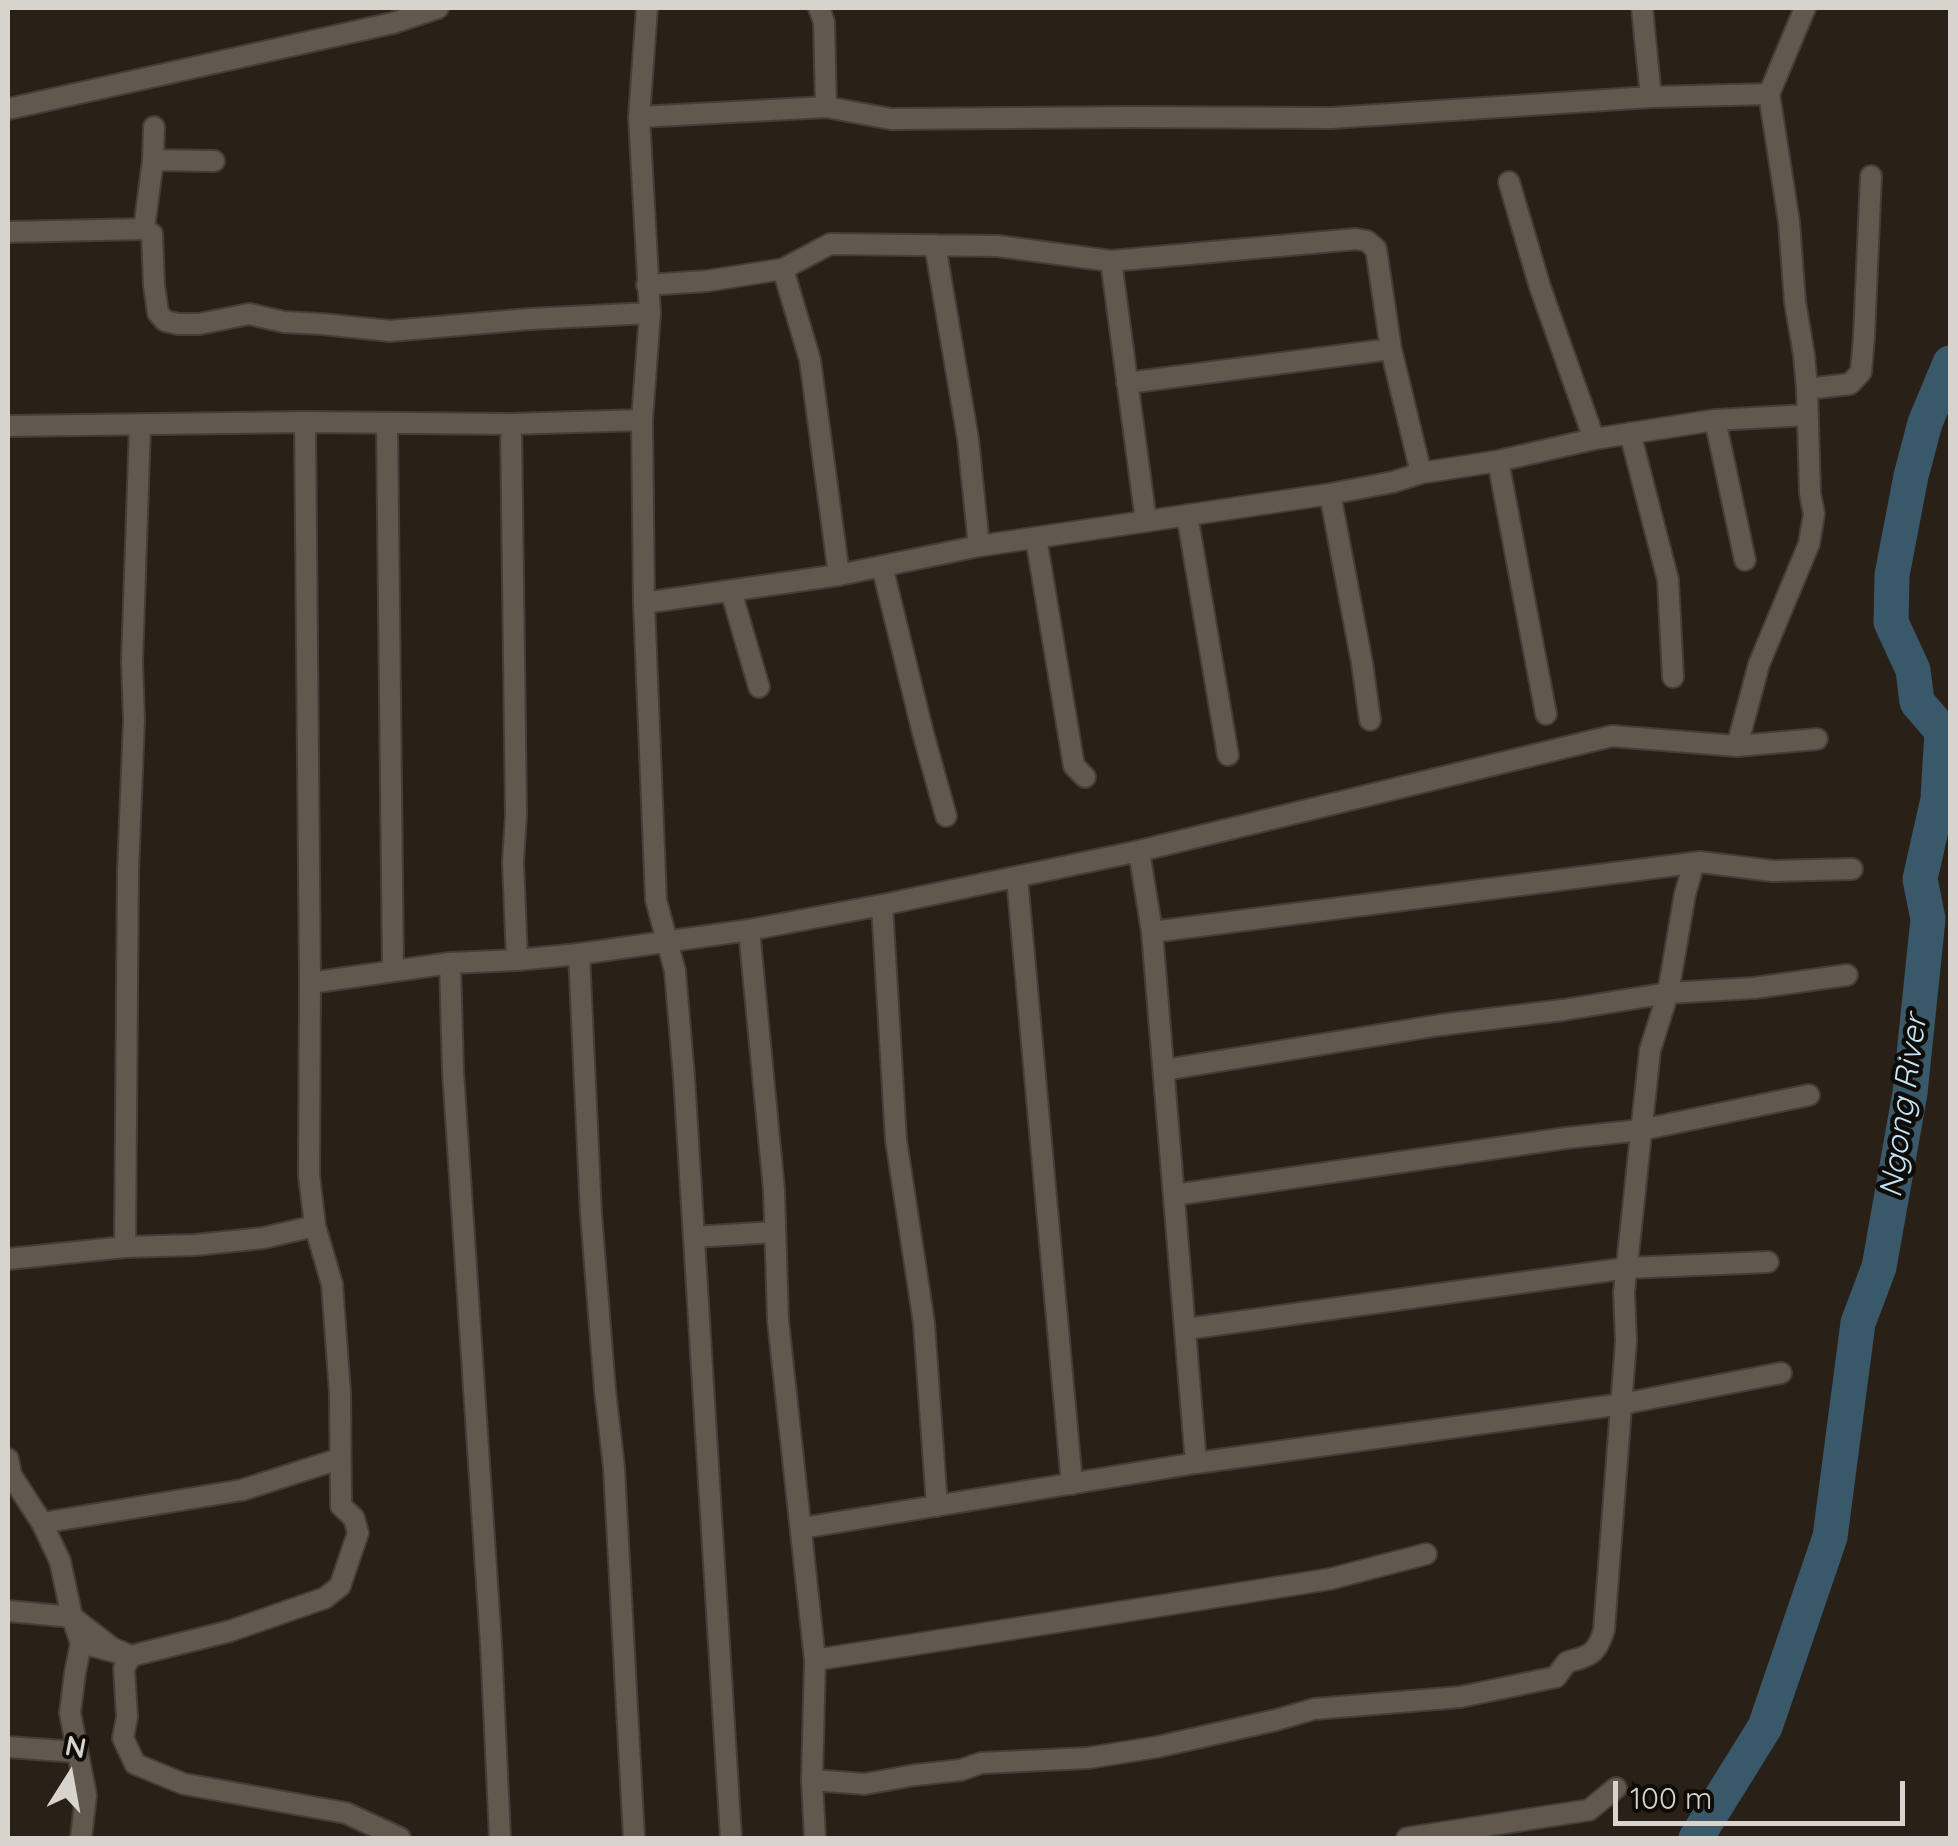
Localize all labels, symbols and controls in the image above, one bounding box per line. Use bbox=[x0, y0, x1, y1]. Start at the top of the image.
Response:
water label: Ngong River bbox=[1872, 1012, 1936, 1200]
north arrow bbox=[20, 1726, 120, 1826]
text: N bbox=[62, 1727, 89, 1765]
scale bar bbox=[1618, 1761, 1910, 1823]
text: 100 m bbox=[1630, 1779, 1712, 1817]

